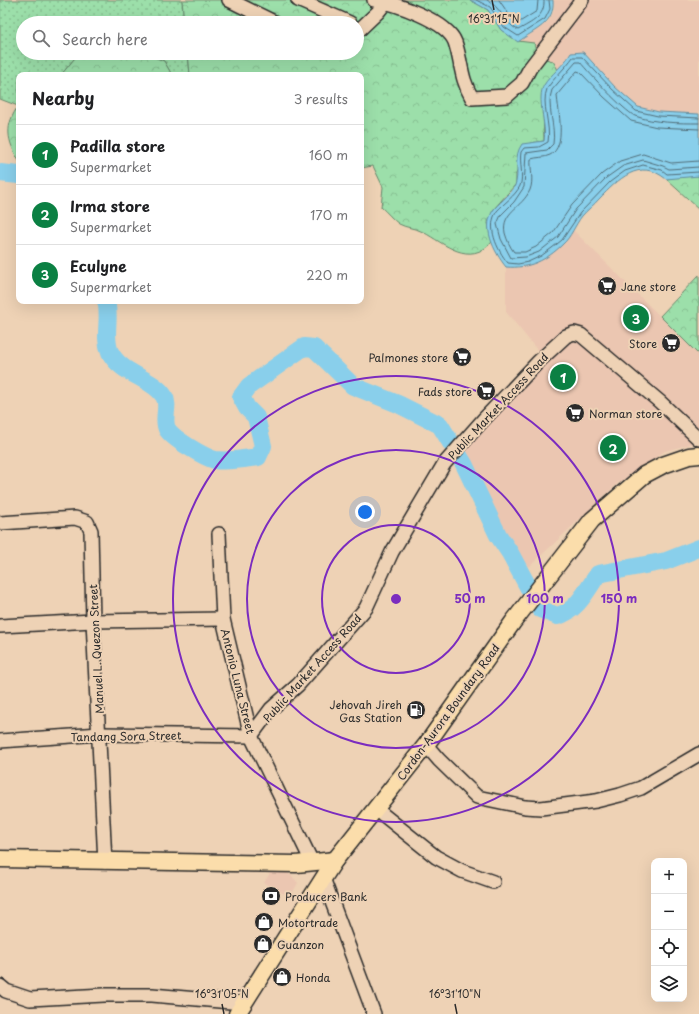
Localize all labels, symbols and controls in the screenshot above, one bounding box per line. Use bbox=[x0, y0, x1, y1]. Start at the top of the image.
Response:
text: 16°31'15"N bbox=[468, 11, 520, 26]
search box bbox=[16, 16, 364, 60]
icon: search bbox=[30, 27, 52, 49]
text: Search here bbox=[62, 27, 148, 50]
text: Nearby bbox=[32, 85, 94, 111]
text: 3 results bbox=[294, 89, 348, 108]
text: Padilla store bbox=[70, 134, 165, 157]
text: 1 bbox=[42, 145, 48, 164]
text: 160 m bbox=[309, 145, 348, 164]
text: Supermarket bbox=[70, 157, 152, 176]
text: Irma store bbox=[70, 194, 150, 217]
text: 2 bbox=[40, 205, 50, 224]
text: 170 m bbox=[310, 205, 348, 224]
text: Supermarket bbox=[70, 217, 152, 236]
text: Eculyne bbox=[70, 254, 127, 277]
text: 3 bbox=[41, 265, 49, 284]
text: 220 m bbox=[306, 265, 348, 284]
supermarket icon: Jane store bbox=[596, 275, 618, 297]
text: Supermarket bbox=[70, 277, 152, 296]
place label: Jane store bbox=[621, 278, 676, 295]
pin: 3 bbox=[623, 303, 649, 333]
supermarket icon: Store bbox=[660, 332, 682, 354]
place label: Store bbox=[629, 335, 657, 352]
supermarket icon: Palmones store bbox=[451, 346, 473, 368]
place label: Palmones store bbox=[368, 349, 448, 366]
street label: Public Market Access Road bbox=[444, 349, 552, 463]
pin: 1 bbox=[550, 362, 576, 392]
supermarket icon: Fads store bbox=[475, 380, 497, 402]
place label: Fads store bbox=[418, 383, 472, 400]
supermarket icon: Norman store bbox=[564, 402, 586, 424]
place label: Norman store bbox=[589, 405, 662, 422]
pin: 2 bbox=[600, 433, 626, 463]
your location bbox=[355, 502, 375, 522]
street label: Manuel L. Quezon Street bbox=[84, 583, 108, 714]
text: 50 m bbox=[454, 589, 486, 607]
text: 100 m bbox=[526, 589, 564, 607]
text: 150 m bbox=[601, 589, 637, 607]
centre of rings bbox=[389, 592, 403, 606]
street label: Public Market Access Road bbox=[259, 610, 365, 726]
street label: Antonio Luna Street bbox=[217, 626, 259, 736]
street label: Cordon-Aurora Boundary Road bbox=[393, 640, 503, 784]
place label: Jehovah Jireh Gas Station bbox=[329, 696, 402, 726]
fuel station icon: Jehovah Jireh Gas Station bbox=[405, 699, 427, 721]
street label: Tandang Sora Street bbox=[70, 727, 182, 745]
map controls bbox=[651, 858, 687, 1002]
button: + bbox=[651, 858, 687, 894]
bank icon: Producers Bank bbox=[260, 885, 282, 907]
place label: Producers Bank bbox=[285, 888, 368, 905]
button: − bbox=[651, 894, 687, 930]
shop icon: Motortrade bbox=[253, 911, 275, 933]
place label: Motortrade bbox=[278, 914, 338, 931]
button: locate bbox=[651, 930, 687, 966]
shop icon: Guanzon bbox=[252, 933, 274, 955]
place label: Guanzon bbox=[277, 936, 324, 953]
shop icon: Honda bbox=[271, 966, 293, 988]
button: layers bbox=[651, 966, 687, 1002]
place label: Honda bbox=[296, 969, 330, 986]
text: 16°31'05"N bbox=[195, 986, 249, 1001]
text: 16°31'10"N bbox=[429, 986, 481, 1001]

